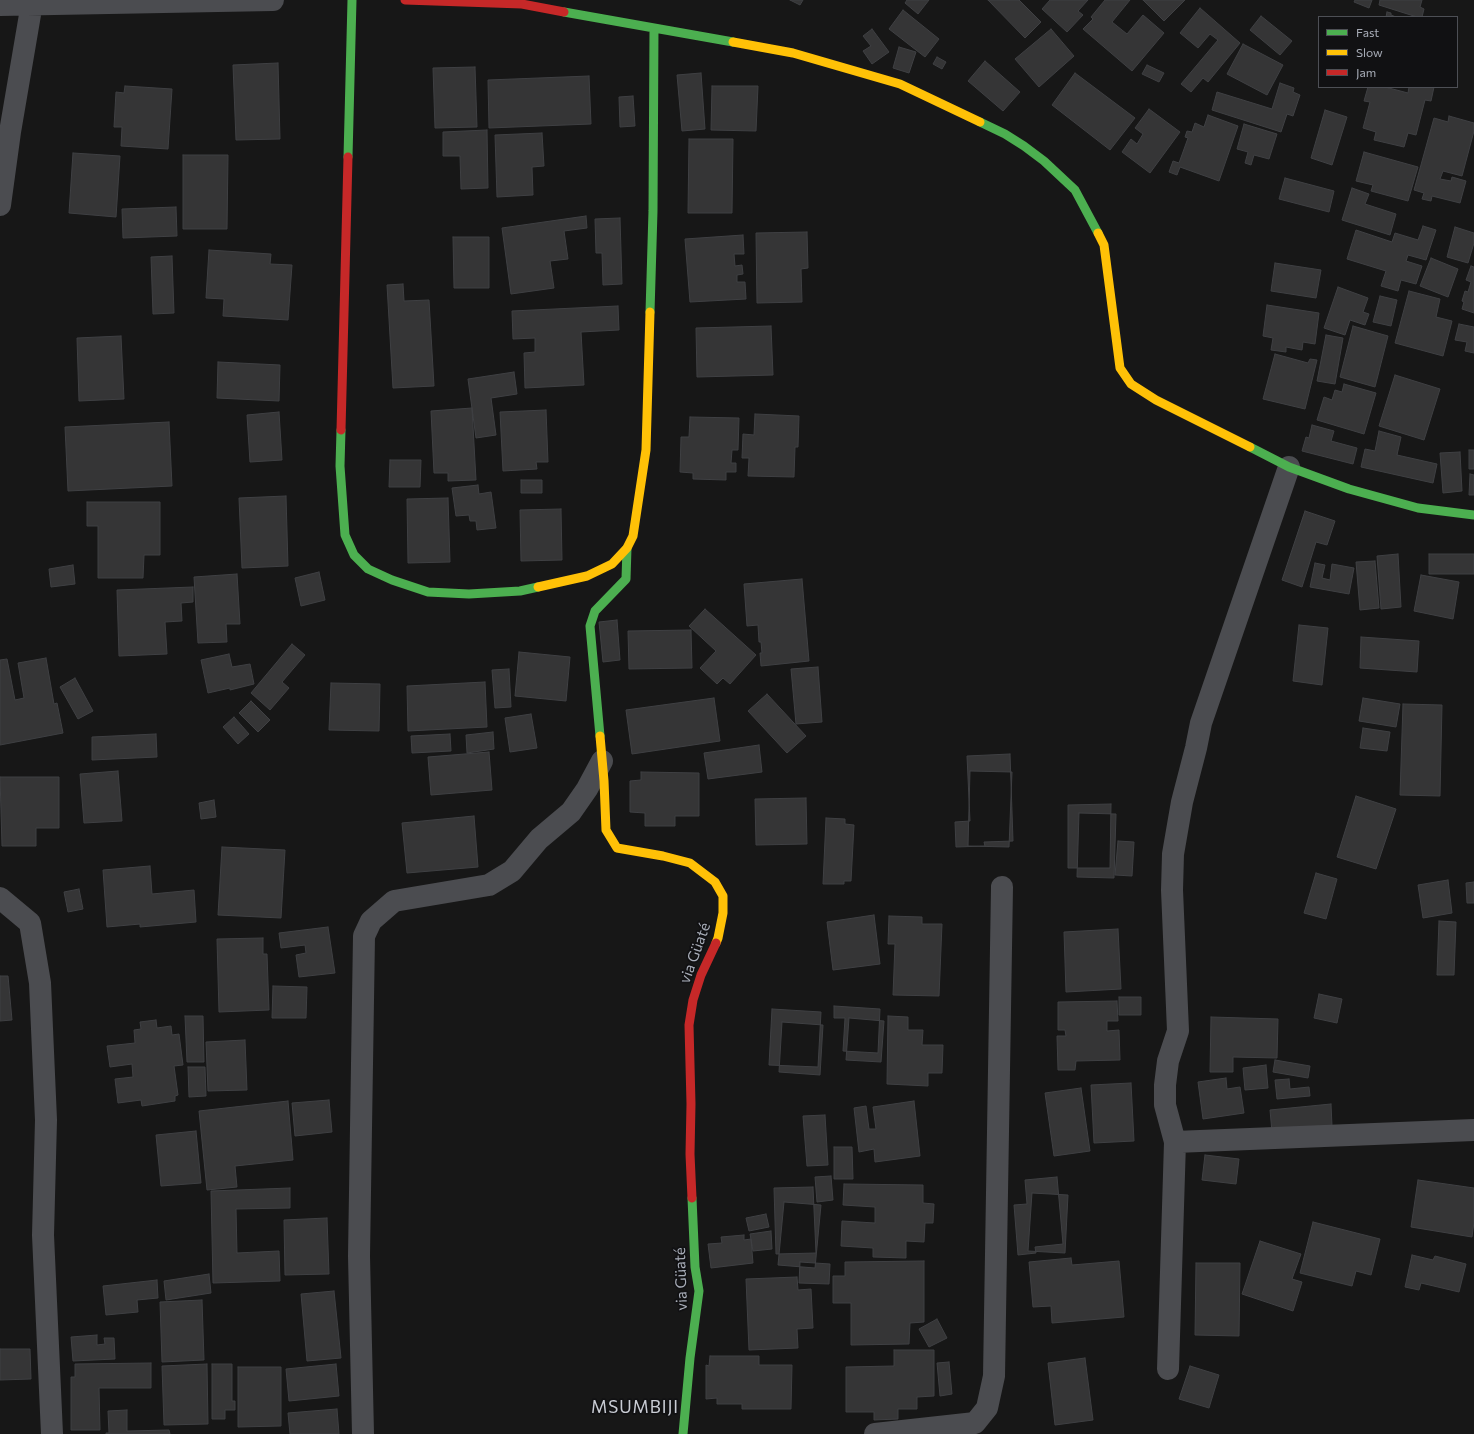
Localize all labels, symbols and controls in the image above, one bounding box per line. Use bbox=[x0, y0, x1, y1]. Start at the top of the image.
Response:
legend bbox=[1318, 16, 1458, 88]
text: Fast bbox=[1356, 25, 1379, 39]
text: Slow bbox=[1356, 45, 1383, 59]
text: Jam bbox=[1356, 65, 1376, 79]
street label: via Güaté bbox=[676, 920, 714, 986]
street label: via Güaté bbox=[671, 1247, 691, 1311]
district label: MSUMBIJI bbox=[591, 1397, 679, 1417]

